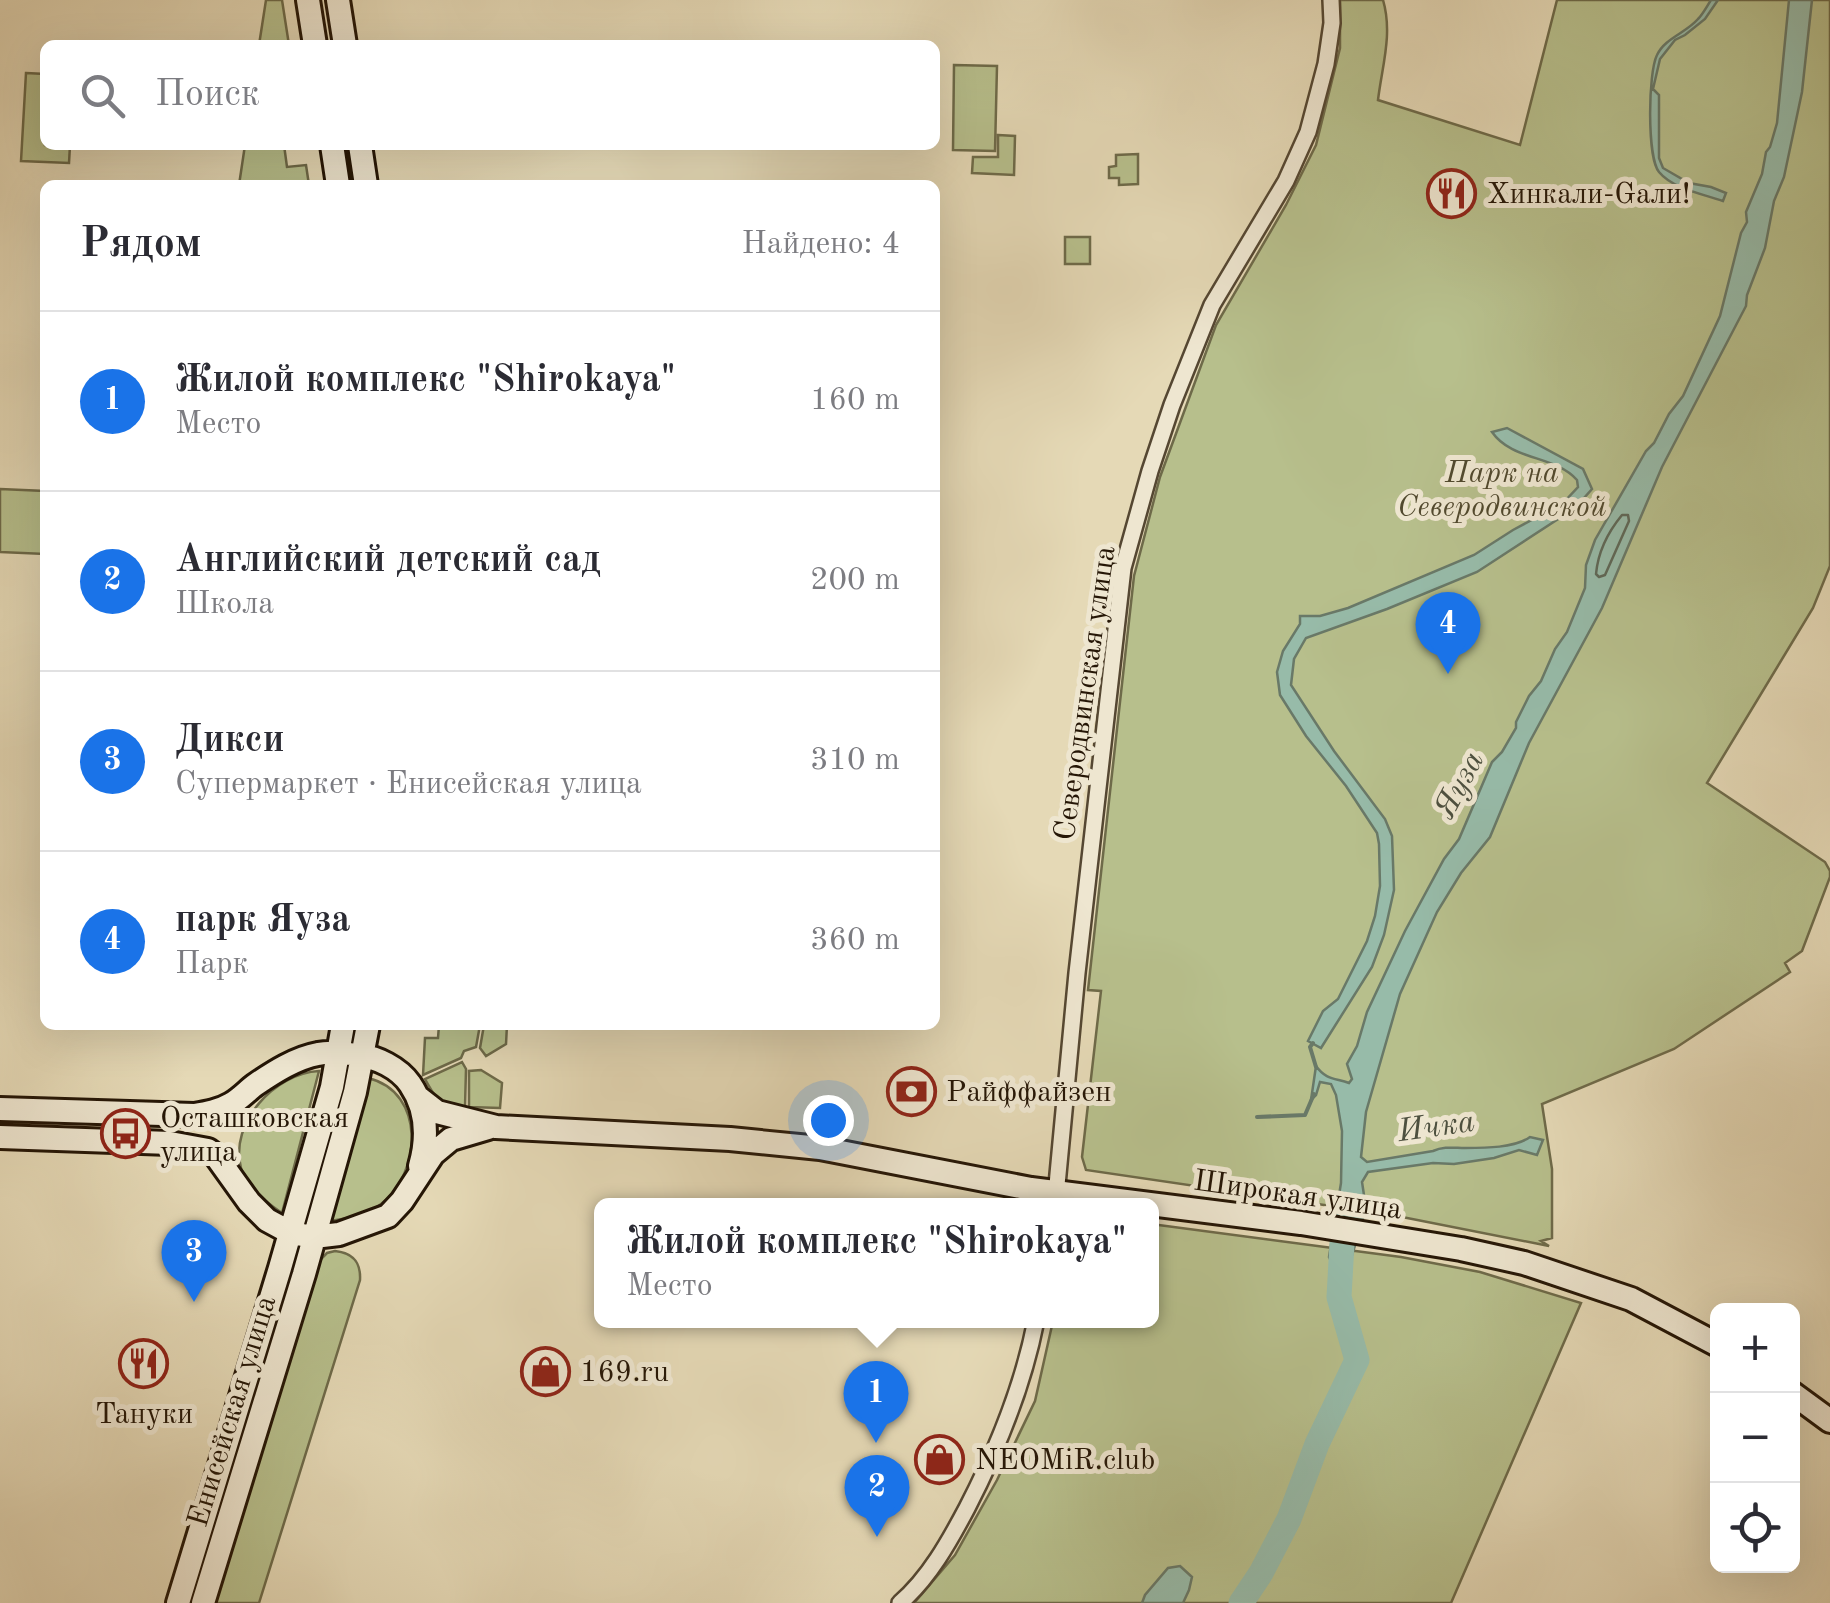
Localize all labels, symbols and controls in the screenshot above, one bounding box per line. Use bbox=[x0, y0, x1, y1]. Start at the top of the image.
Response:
search box bbox=[40, 40, 940, 150]
icon: search bbox=[75, 68, 130, 123]
text: Поиск bbox=[155, 76, 260, 114]
restaurant icon: Хинкали-Gали! bbox=[1426, 167, 1478, 219]
place label: Хинкали-Gали! bbox=[1487, 180, 1690, 210]
text: Рядом bbox=[80, 224, 202, 266]
text: Найдено: 4 bbox=[741, 229, 900, 261]
text: Жилой комплекс "Shirokaya" bbox=[175, 362, 676, 400]
text: 1 bbox=[103, 385, 122, 417]
text: 160 m bbox=[810, 385, 900, 417]
text: Место bbox=[175, 409, 261, 441]
park label: Парк на Северодвинской bbox=[1397, 459, 1607, 523]
text: Английский детский сад bbox=[175, 542, 601, 580]
street label: Северодвинская улица bbox=[1050, 544, 1122, 842]
text: 2 bbox=[103, 565, 122, 597]
text: 200 m bbox=[810, 565, 900, 597]
text: Школа bbox=[175, 589, 274, 621]
pin: 4 bbox=[1416, 592, 1480, 674]
text: Дикси bbox=[175, 722, 284, 760]
text: 3 bbox=[103, 745, 122, 777]
text: 310 m bbox=[810, 745, 900, 777]
water label: Яуза bbox=[1430, 747, 1491, 824]
text: Супермаркет · Енисейская улица bbox=[175, 769, 642, 801]
text: парк Яуза bbox=[175, 902, 351, 940]
text: 4 bbox=[103, 925, 122, 957]
text: 360 m bbox=[810, 925, 900, 957]
text: Парк bbox=[175, 949, 249, 981]
bank icon: Райффайзен bbox=[885, 1065, 937, 1117]
place label: Райффайзен bbox=[946, 1078, 1111, 1108]
your location bbox=[803, 1095, 854, 1146]
place label: Осташковская улица bbox=[160, 1104, 349, 1168]
water label: Ичка bbox=[1395, 1107, 1477, 1149]
bus stop icon: Осташковская улица bbox=[99, 1108, 151, 1160]
street label: Широкая улица bbox=[1192, 1166, 1404, 1225]
popup bbox=[594, 1198, 1159, 1328]
pin: 3 bbox=[162, 1220, 226, 1302]
text: Жилой комплекс "Shirokaya" bbox=[626, 1224, 1127, 1262]
text: Место bbox=[626, 1271, 713, 1303]
street label: Енисейская улица bbox=[183, 1292, 282, 1531]
map controls bbox=[1710, 1303, 1800, 1573]
button: + bbox=[1710, 1303, 1800, 1393]
restaurant icon: Тануки bbox=[118, 1338, 170, 1390]
shop icon: 169.ru bbox=[519, 1345, 571, 1397]
place label: 169.ru bbox=[580, 1358, 669, 1388]
pin: 1 bbox=[844, 1360, 908, 1443]
button: − bbox=[1710, 1393, 1800, 1483]
place label: Тануки bbox=[95, 1400, 193, 1430]
shop icon: NEOMiR.club bbox=[914, 1433, 966, 1485]
place label: NEOMiR.club bbox=[975, 1446, 1155, 1476]
pin: 2 bbox=[844, 1454, 910, 1537]
button: locate bbox=[1710, 1483, 1800, 1573]

